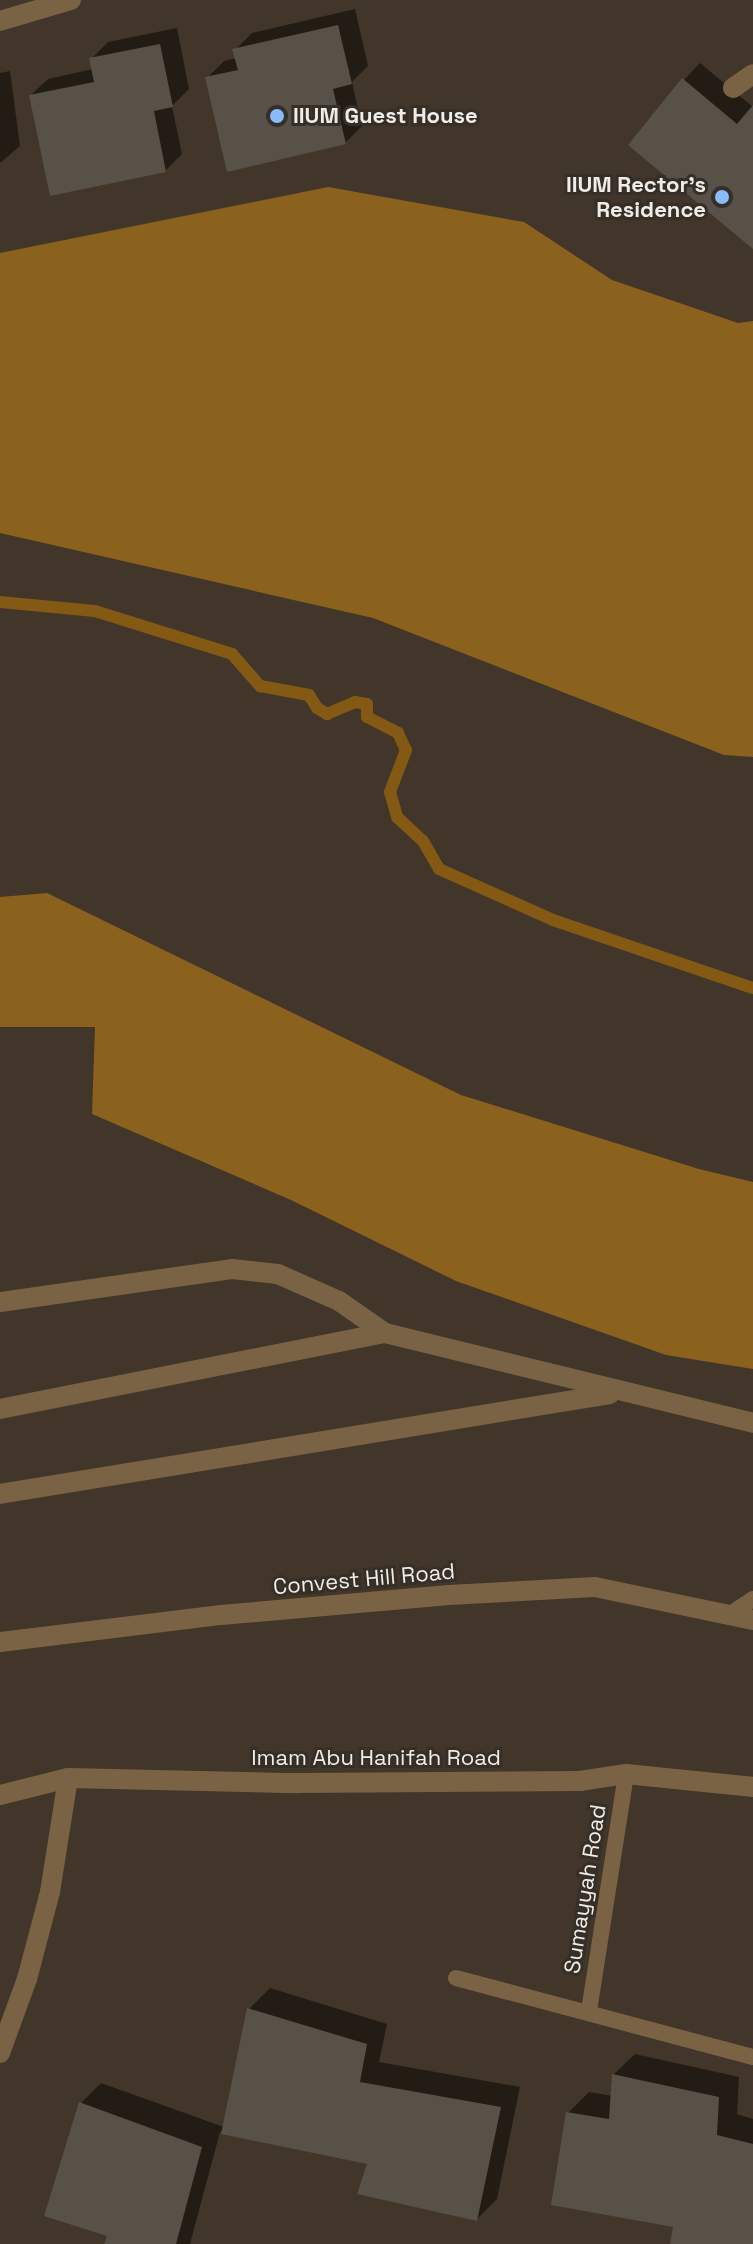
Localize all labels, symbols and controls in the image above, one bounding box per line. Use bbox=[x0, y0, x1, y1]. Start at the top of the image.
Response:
place label: IIUM Guest House bbox=[293, 103, 478, 129]
marker: IIUM Guest House bbox=[268, 107, 286, 125]
place label: IIUM Rector's Residence bbox=[566, 171, 706, 222]
marker: IIUM Rector's Residence bbox=[713, 188, 731, 206]
street label: Convest Hill Road bbox=[272, 1558, 456, 1600]
street label: Imam Abu Hanifah Road bbox=[251, 1745, 501, 1771]
street label: Sumayyah Road bbox=[559, 1803, 611, 1975]

